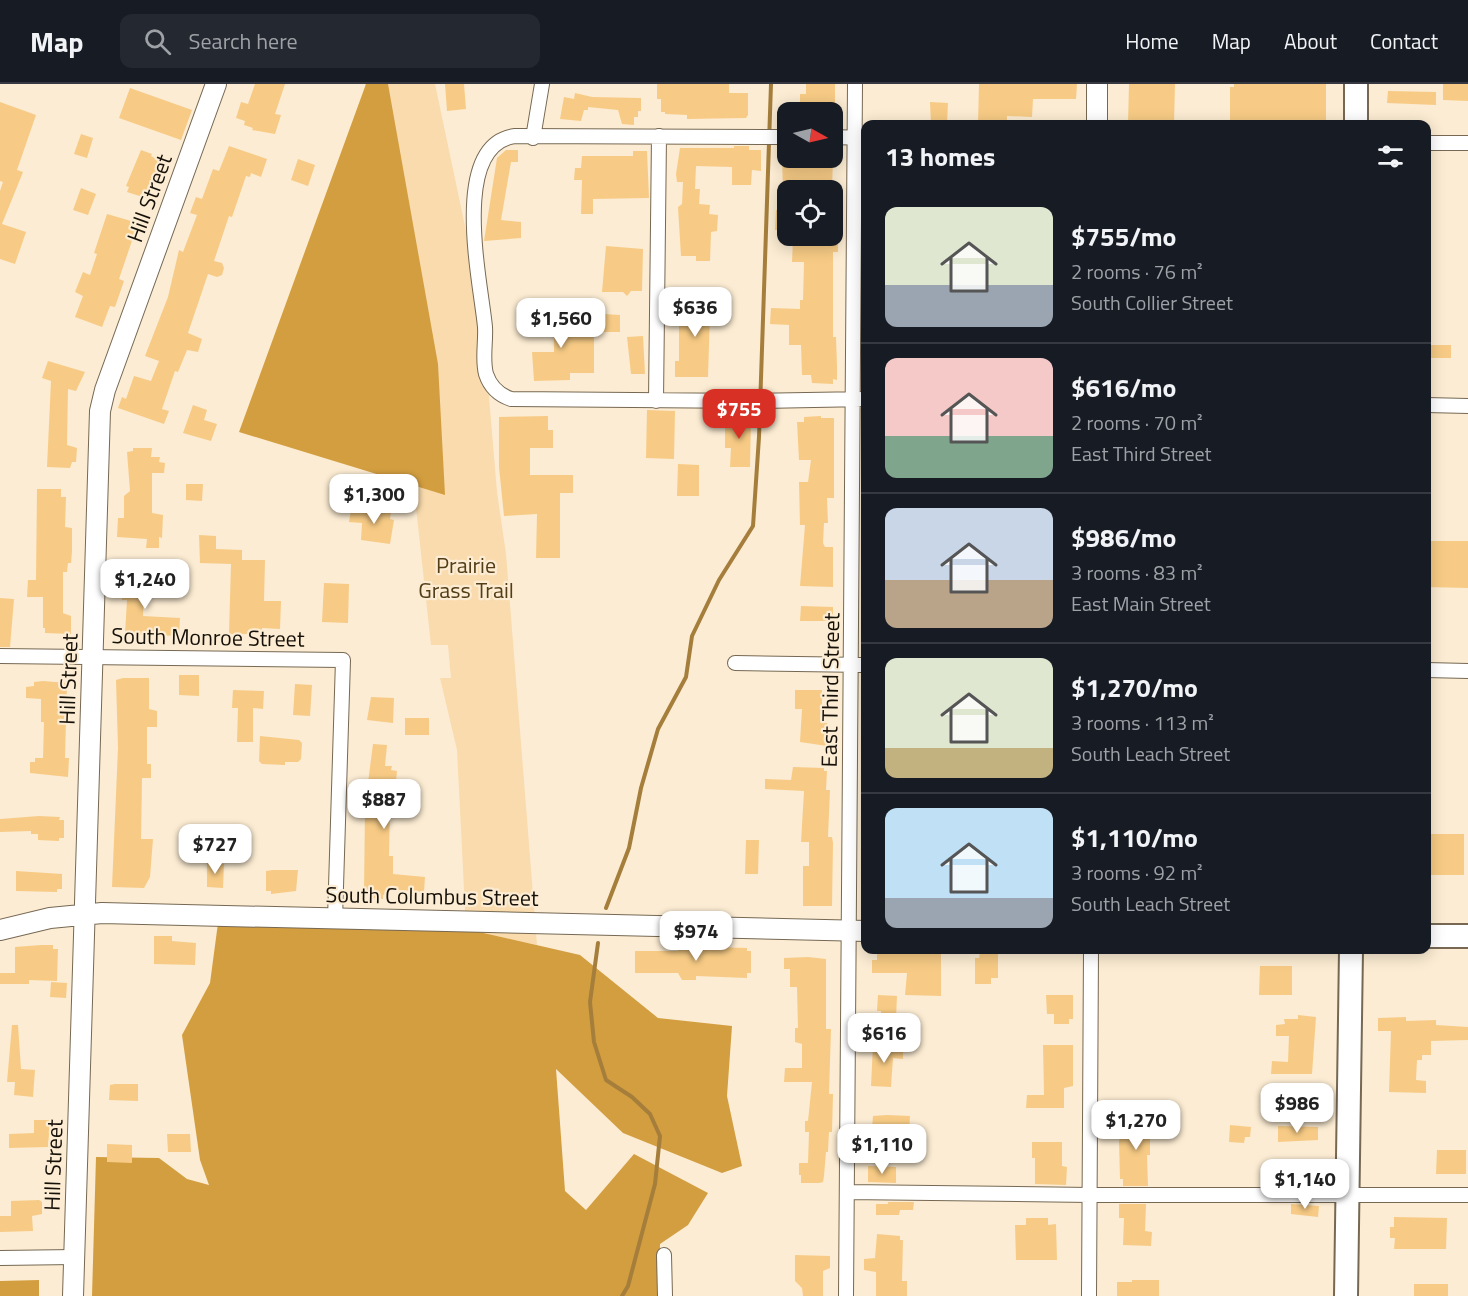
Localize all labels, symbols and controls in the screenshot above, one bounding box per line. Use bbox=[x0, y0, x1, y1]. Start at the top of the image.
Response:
search box bbox=[120, 14, 540, 68]
text: Map bbox=[30, 20, 84, 63]
text: Search here bbox=[189, 24, 298, 58]
icon: search bbox=[141, 25, 174, 58]
text: Home bbox=[1125, 25, 1179, 57]
text: Map bbox=[1212, 25, 1251, 57]
text: About bbox=[1284, 25, 1337, 57]
text: Contact bbox=[1370, 25, 1438, 57]
north arrow bbox=[777, 102, 843, 168]
map controls bbox=[777, 102, 843, 246]
text: 13 homes bbox=[885, 137, 995, 176]
icon: filters bbox=[1374, 140, 1407, 173]
street label: Hill Street bbox=[117, 149, 181, 247]
button: locate bbox=[777, 180, 843, 246]
text: $755/mo bbox=[1071, 217, 1176, 256]
icon: home bbox=[933, 231, 1005, 303]
text: 2 rooms · 76 m² bbox=[1071, 256, 1203, 287]
pin: $636 bbox=[659, 287, 731, 338]
text: South Collier Street bbox=[1071, 287, 1233, 318]
text: $636 bbox=[673, 291, 717, 322]
pin: $1,560 bbox=[512, 298, 610, 349]
text: $1,560 bbox=[530, 302, 592, 333]
text: $616/mo bbox=[1071, 368, 1176, 407]
icon: home bbox=[933, 382, 1005, 454]
pin: $755 bbox=[703, 389, 775, 440]
text: $755 bbox=[717, 393, 761, 424]
text: 2 rooms · 70 m² bbox=[1071, 407, 1203, 438]
text: East Third Street bbox=[1071, 438, 1212, 469]
pin: $1,300 bbox=[325, 474, 423, 525]
text: $1,300 bbox=[343, 478, 405, 509]
text: $986/mo bbox=[1071, 518, 1176, 557]
icon: home bbox=[933, 532, 1005, 604]
park label: Prairie Grass Trail bbox=[418, 548, 514, 607]
text: 3 rooms · 83 m² bbox=[1071, 557, 1203, 588]
pin: $1,240 bbox=[96, 559, 194, 610]
text: $1,240 bbox=[114, 563, 176, 594]
text: East Main Street bbox=[1071, 588, 1211, 619]
street label: East Third Street bbox=[812, 612, 848, 768]
street label: South Monroe Street bbox=[111, 618, 305, 656]
street label: Hill Street bbox=[49, 632, 87, 725]
text: $1,270/mo bbox=[1071, 668, 1198, 707]
icon: home bbox=[933, 682, 1005, 754]
text: 3 rooms · 113 m² bbox=[1071, 707, 1214, 738]
text: South Leach Street bbox=[1071, 738, 1230, 769]
pin: $887 bbox=[348, 779, 420, 830]
text: $887 bbox=[362, 783, 406, 814]
text: $1,110/mo bbox=[1071, 818, 1198, 857]
pin: $727 bbox=[179, 824, 251, 875]
text: $727 bbox=[193, 828, 237, 859]
icon: home bbox=[933, 832, 1005, 904]
text: 3 rooms · 92 m² bbox=[1071, 857, 1203, 888]
street label: South Columbus Street bbox=[325, 877, 539, 915]
text: South Leach Street bbox=[1071, 888, 1230, 919]
pin: $974 bbox=[660, 911, 732, 962]
text: $974 bbox=[674, 915, 718, 946]
pin: $616 bbox=[848, 1013, 920, 1064]
text: $616 bbox=[862, 1017, 906, 1048]
pin: $986 bbox=[1261, 1083, 1333, 1134]
text: $986 bbox=[1275, 1087, 1319, 1118]
pin: $1,270 bbox=[1087, 1100, 1185, 1151]
text: $1,270 bbox=[1105, 1104, 1167, 1135]
street label: Hill Street bbox=[34, 1118, 72, 1211]
pin: $1,110 bbox=[833, 1124, 931, 1175]
text: $1,110 bbox=[851, 1128, 913, 1159]
pin: $1,140 bbox=[1256, 1159, 1354, 1210]
text: $1,140 bbox=[1274, 1163, 1336, 1194]

